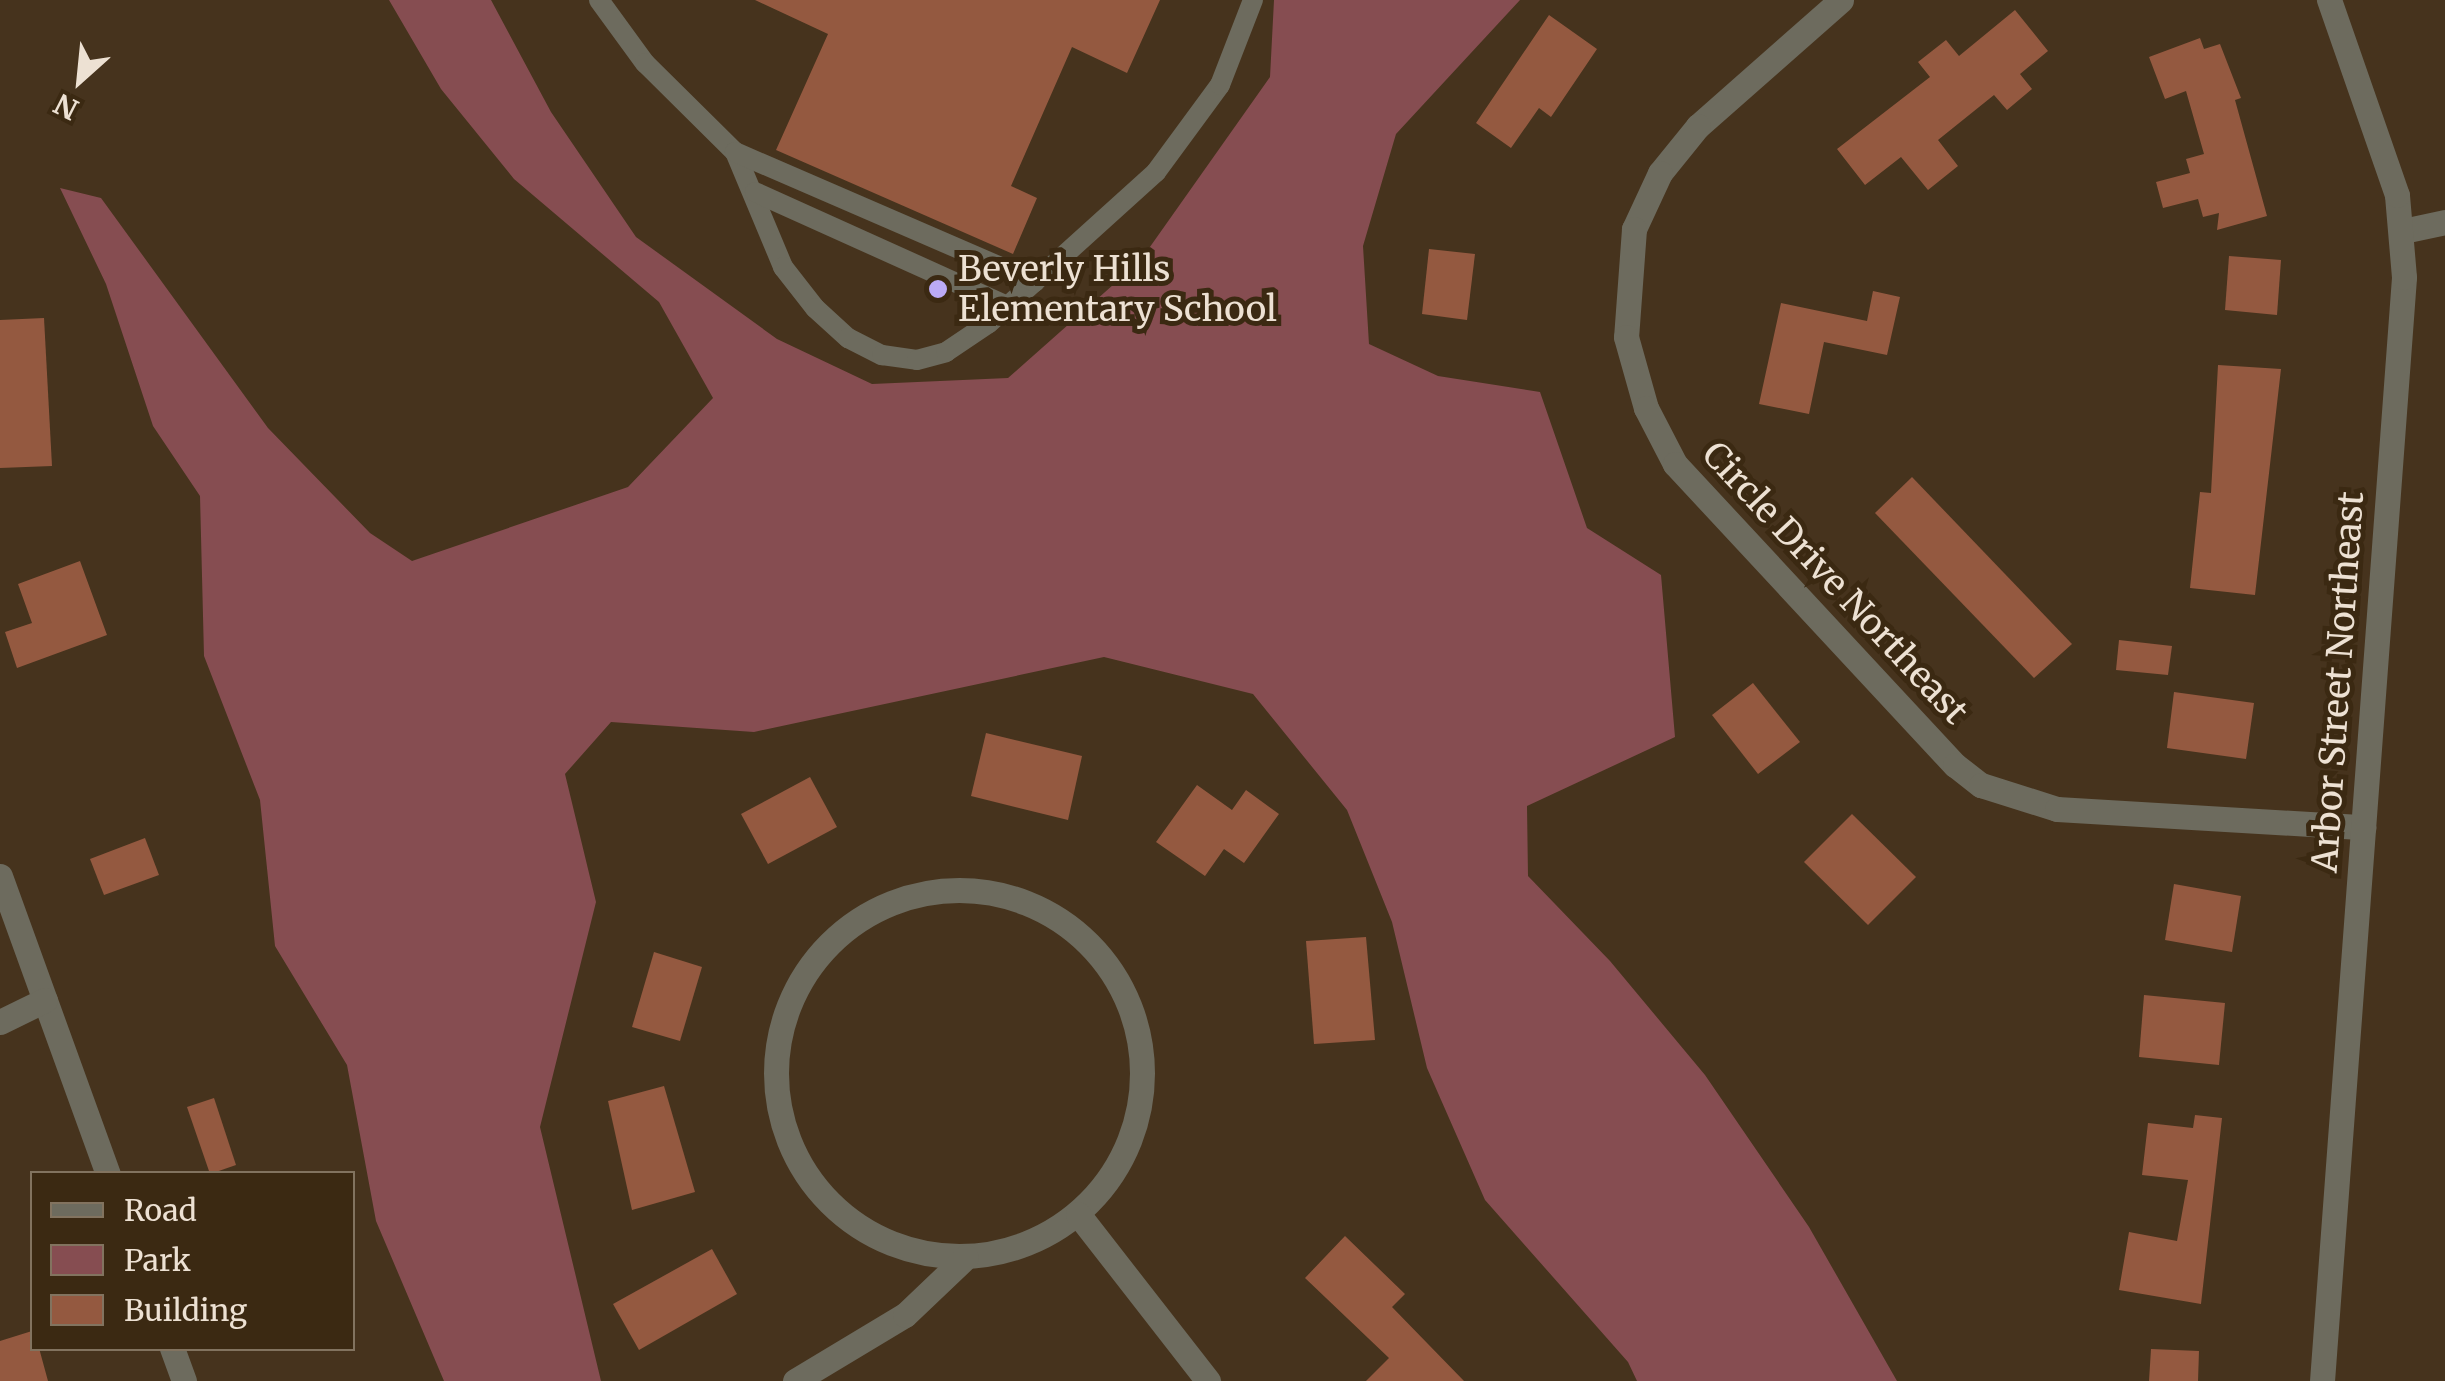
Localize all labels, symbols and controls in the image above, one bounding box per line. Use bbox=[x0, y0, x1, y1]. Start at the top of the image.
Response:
north arrow bbox=[30, 30, 130, 130]
text: N bbox=[48, 86, 84, 128]
place label: Beverly Hills Elementary School bbox=[958, 248, 1277, 330]
marker: Beverly Hills Elementary School bbox=[927, 278, 949, 300]
street label: Circle Drive Northeast bbox=[1694, 433, 1976, 733]
street label: Arbor Street Northeast bbox=[2304, 490, 2372, 874]
legend bbox=[30, 1171, 355, 1351]
text: Road bbox=[124, 1191, 197, 1229]
text: Park bbox=[124, 1241, 191, 1279]
text: Building bbox=[124, 1291, 247, 1329]

